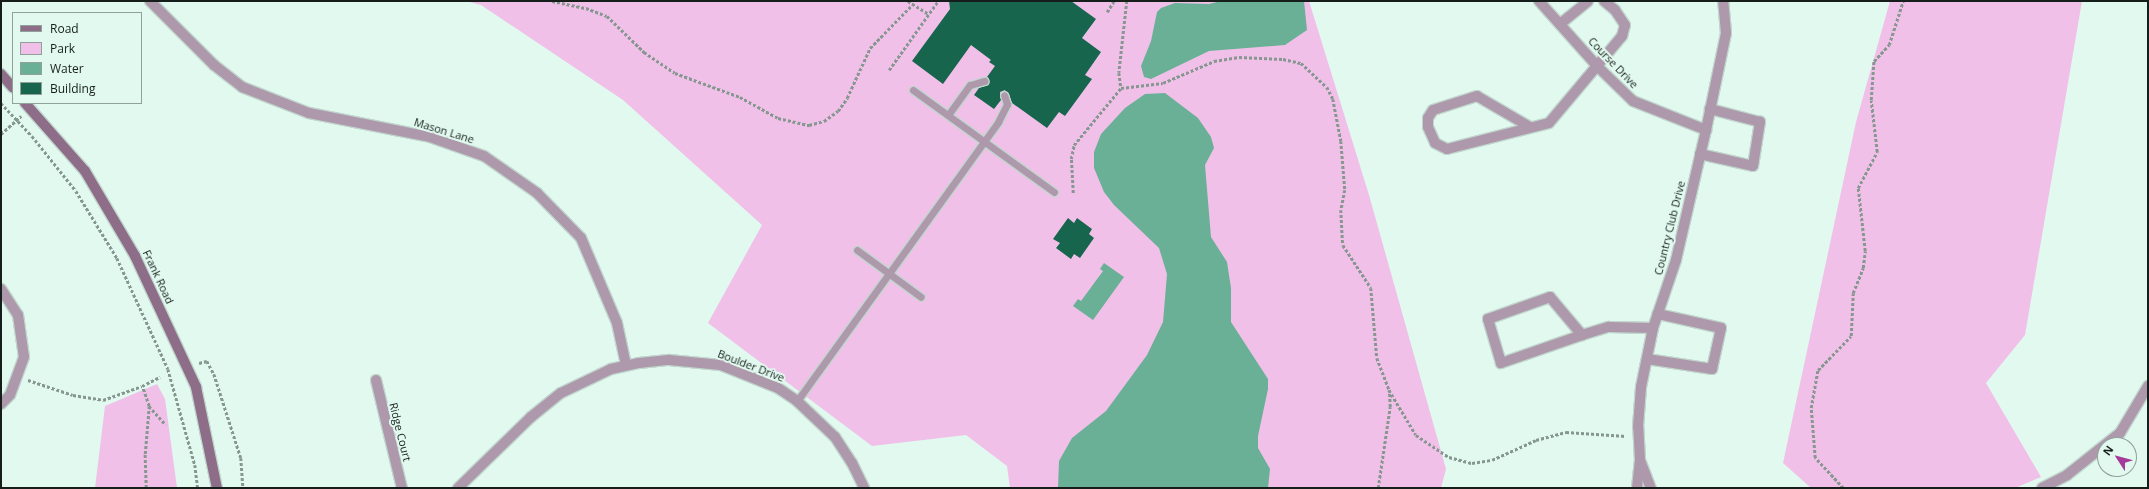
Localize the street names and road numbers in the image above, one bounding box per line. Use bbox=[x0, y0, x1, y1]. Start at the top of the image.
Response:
street label: Course Drive bbox=[1585, 35, 1641, 91]
street label: Mason Lane bbox=[412, 116, 476, 146]
street label: Country Club Drive bbox=[1652, 179, 1688, 277]
street label: Frank Road bbox=[140, 248, 176, 306]
street label: Boulder Drive bbox=[716, 347, 786, 385]
street label: Ridge Court bbox=[386, 401, 414, 463]

